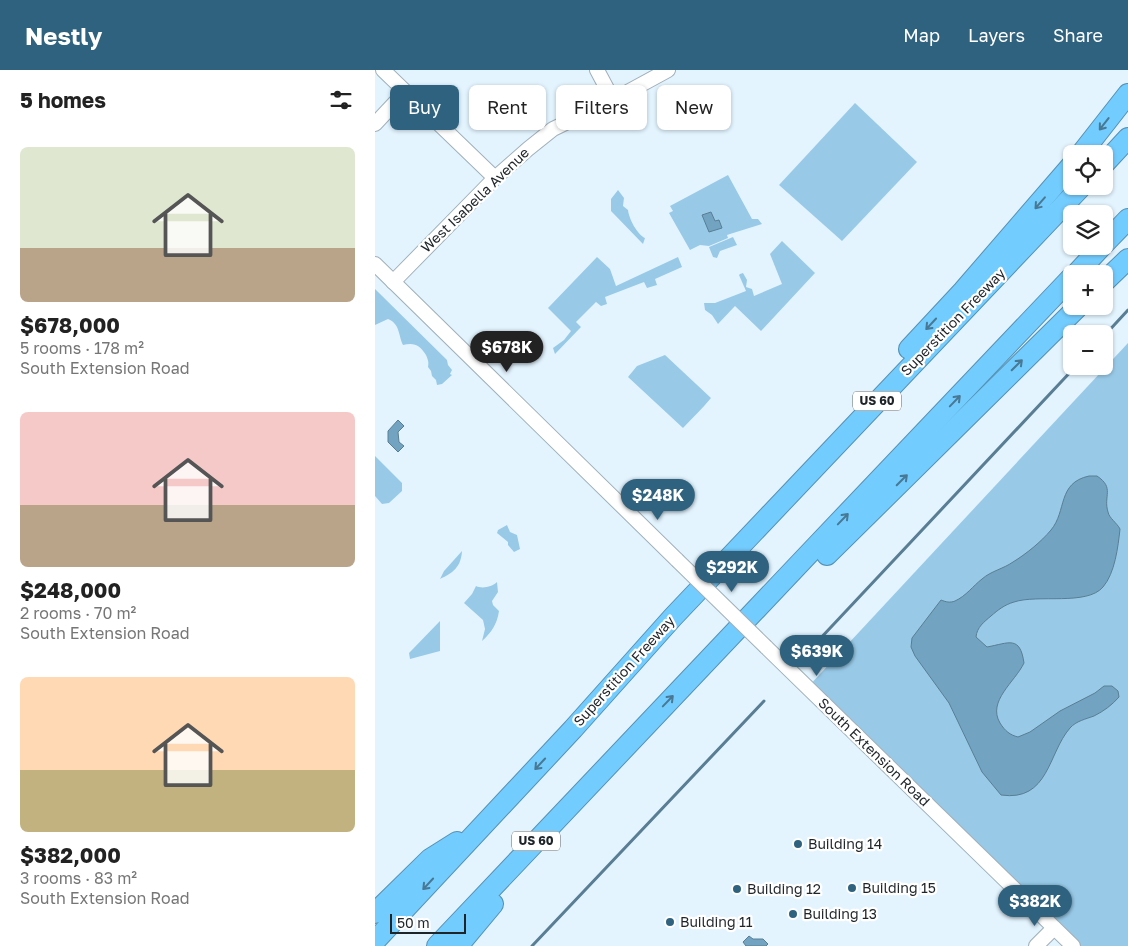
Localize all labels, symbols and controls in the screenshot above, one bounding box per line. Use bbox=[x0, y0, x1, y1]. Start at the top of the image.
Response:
text: Nestly bbox=[25, 21, 102, 50]
text: Map bbox=[903, 24, 940, 46]
text: Layers bbox=[968, 24, 1025, 46]
text: Share bbox=[1053, 24, 1103, 46]
chip: Buy bbox=[390, 85, 459, 130]
chip: Rent bbox=[469, 85, 546, 130]
chip: Filters bbox=[556, 85, 647, 130]
chip: New bbox=[657, 85, 731, 130]
icon: filters bbox=[327, 86, 355, 114]
text: 5 homes bbox=[20, 87, 106, 113]
one-way arrow bbox=[1099, 117, 1110, 130]
street label: West Isabella Avenue bbox=[417, 144, 532, 256]
map controls bbox=[1063, 145, 1113, 375]
button: locate bbox=[1063, 145, 1113, 195]
icon: home bbox=[143, 180, 233, 270]
one-way arrow bbox=[1034, 197, 1045, 210]
button: layers bbox=[1063, 205, 1113, 255]
street label: Superstition Freeway bbox=[897, 264, 1008, 379]
button: + bbox=[1063, 265, 1113, 315]
text: $678,000 bbox=[20, 312, 120, 338]
one-way arrow bbox=[925, 318, 937, 331]
button: − bbox=[1063, 325, 1113, 375]
pin: $678K bbox=[472, 330, 542, 373]
text: $678K bbox=[481, 337, 533, 357]
text: 5 rooms · 178 m² bbox=[20, 338, 144, 358]
text: South Extension Road bbox=[20, 358, 190, 378]
one-way arrow bbox=[1011, 359, 1024, 371]
road number: US 60 bbox=[853, 392, 901, 411]
one-way arrow bbox=[949, 395, 961, 407]
icon: home bbox=[143, 445, 233, 535]
one-way arrow bbox=[896, 474, 908, 486]
pin: $248K bbox=[623, 478, 693, 521]
text: $248K bbox=[632, 485, 684, 505]
one-way arrow bbox=[837, 512, 849, 525]
pin: $292K bbox=[697, 550, 767, 593]
text: $292K bbox=[706, 557, 758, 577]
text: $248,000 bbox=[20, 577, 121, 603]
text: 2 rooms · 70 m² bbox=[20, 603, 136, 623]
street label: Superstition Freeway bbox=[570, 612, 678, 729]
text: South Extension Road bbox=[20, 623, 190, 643]
pin: $639K bbox=[782, 634, 852, 677]
text: $639K bbox=[791, 641, 843, 661]
street label: South Extension Road bbox=[815, 694, 934, 809]
one-way arrow bbox=[662, 695, 674, 707]
icon: home bbox=[143, 710, 233, 800]
one-way arrow bbox=[534, 758, 546, 771]
road number: US 60 bbox=[512, 831, 560, 850]
place label: Building 14 bbox=[808, 835, 882, 852]
marker: Building 14 bbox=[792, 838, 804, 850]
text: $382,000 bbox=[20, 842, 121, 868]
text: 3 rooms · 83 m² bbox=[20, 868, 137, 888]
one-way arrow bbox=[422, 877, 434, 890]
place label: Building 15 bbox=[862, 879, 936, 896]
place label: Building 12 bbox=[747, 880, 821, 897]
marker: Building 15 bbox=[846, 882, 858, 894]
marker: Building 12 bbox=[731, 883, 743, 895]
pin: $382K bbox=[1000, 884, 1070, 927]
text: South Extension Road bbox=[20, 888, 190, 908]
text: $382K bbox=[1009, 891, 1061, 911]
place label: Building 13 bbox=[803, 905, 877, 922]
marker: Building 13 bbox=[787, 908, 799, 920]
scale bar bbox=[390, 911, 466, 934]
place label: Building 11 bbox=[680, 913, 753, 930]
text: 50 m bbox=[397, 914, 430, 931]
marker: Building 11 bbox=[664, 916, 676, 928]

